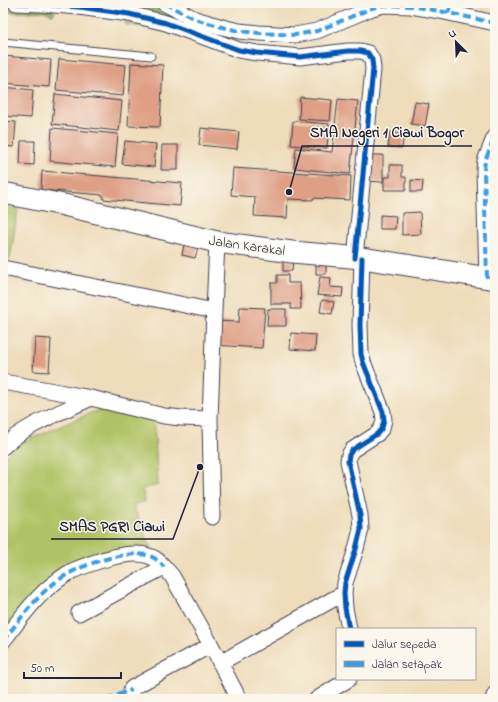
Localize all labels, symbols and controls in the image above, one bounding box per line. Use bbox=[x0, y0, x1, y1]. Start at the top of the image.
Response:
north arrow bbox=[436, 22, 476, 62]
text: U bbox=[446, 25, 459, 43]
callout: SMA Negeri 1 Ciawi Bogor bbox=[302, 119, 472, 146]
text: SMA Negeri 1 Ciawi Bogor bbox=[310, 122, 464, 146]
street label: Jalan Karakal bbox=[207, 231, 286, 262]
callout: SMAS PGRI Ciawi bbox=[51, 512, 173, 539]
text: SMAS PGRI Ciawi bbox=[59, 516, 165, 538]
legend bbox=[336, 628, 476, 680]
text: Jalur sepeda bbox=[372, 636, 437, 654]
scale bar bbox=[24, 654, 121, 680]
text: Jalan setapak bbox=[372, 656, 443, 674]
text: 50 m bbox=[30, 660, 54, 678]

